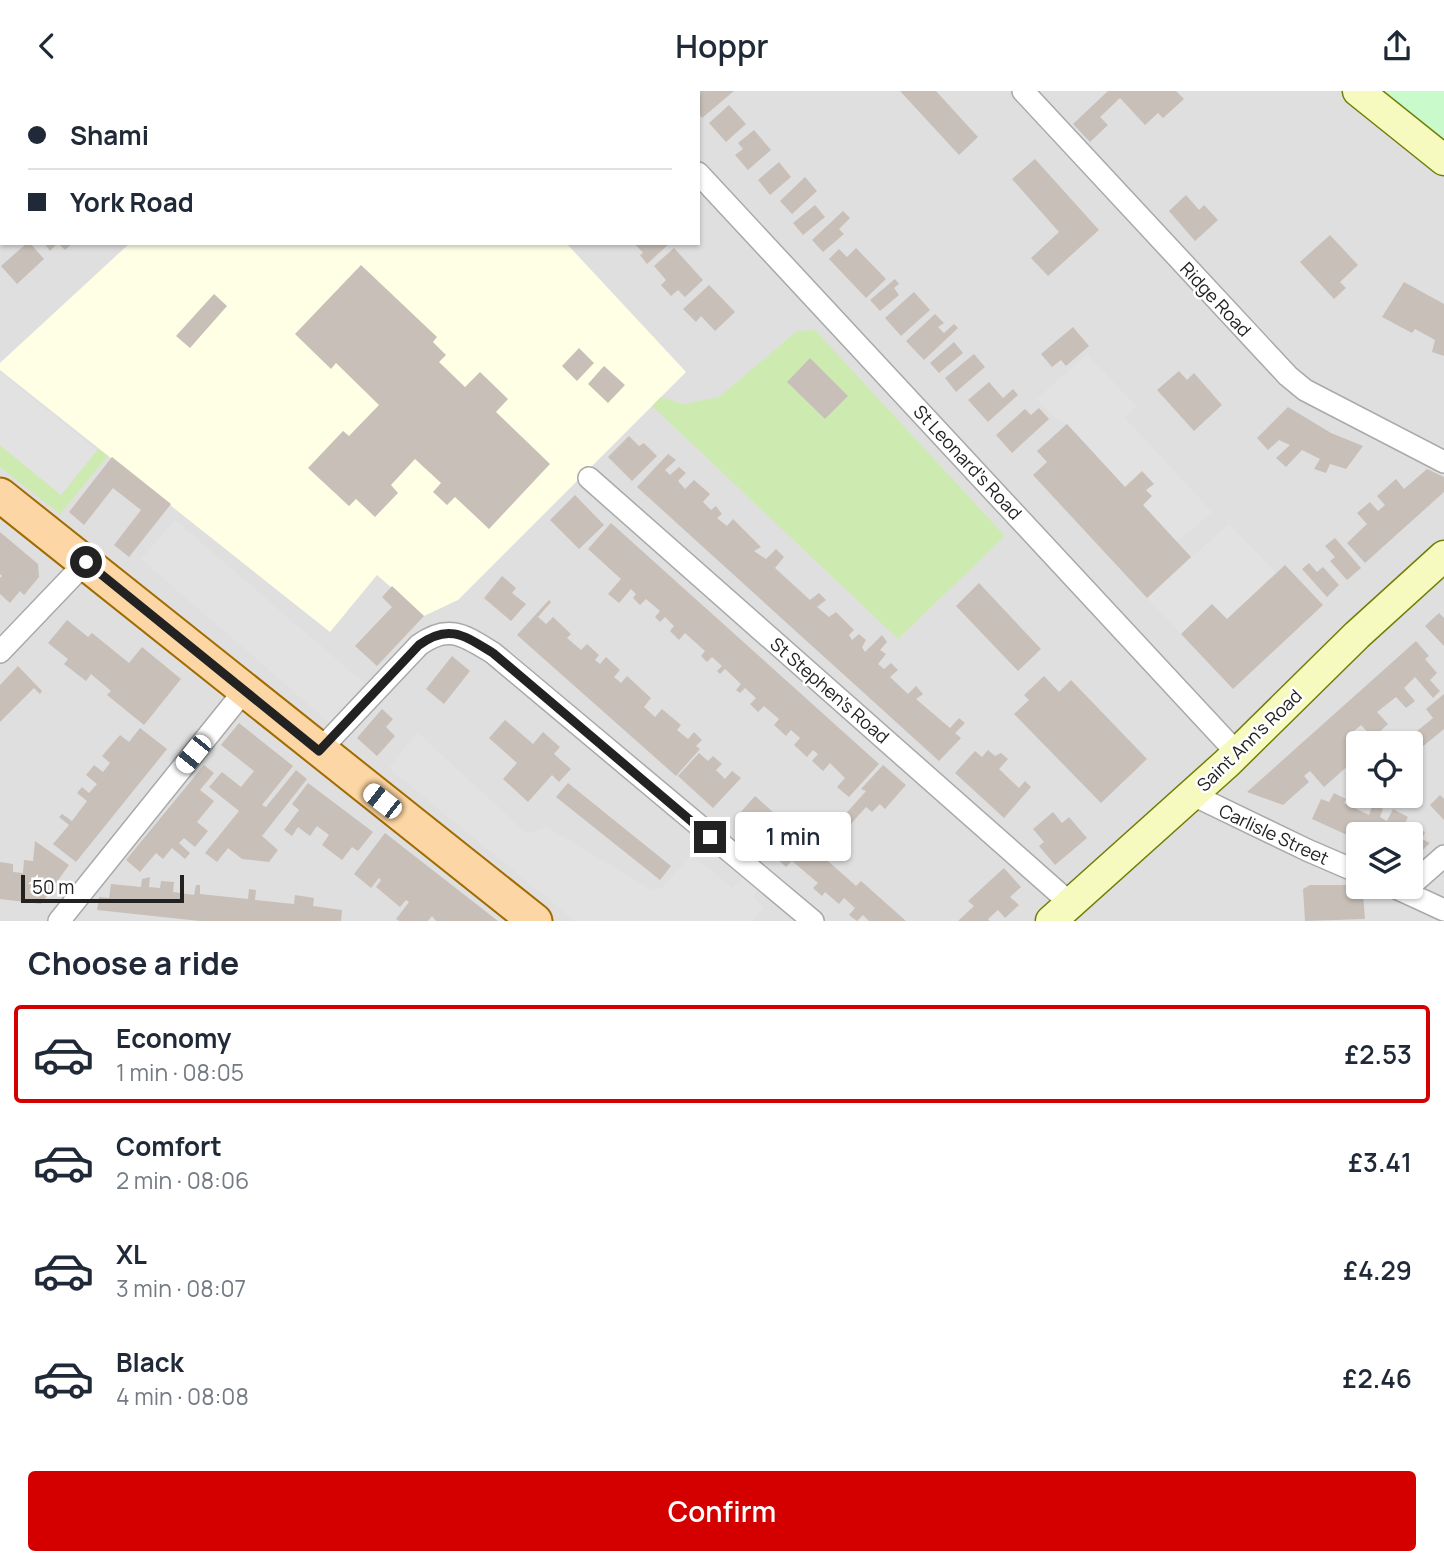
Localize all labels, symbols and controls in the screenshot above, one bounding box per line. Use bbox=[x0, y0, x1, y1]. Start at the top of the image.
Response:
text: Hoppr bbox=[675, 24, 769, 68]
icon: back bbox=[28, 27, 66, 65]
icon: share bbox=[1378, 27, 1416, 65]
text: Shami bbox=[70, 117, 149, 153]
text: York Road bbox=[70, 184, 194, 220]
street label: Ridge Road bbox=[1175, 257, 1257, 341]
street label: St Leonard's Road bbox=[909, 400, 1027, 524]
route start bbox=[70, 546, 102, 578]
street label: St Stephen's Road bbox=[766, 632, 894, 748]
street label: Saint Ann's Road bbox=[1191, 684, 1307, 796]
car bbox=[172, 731, 215, 777]
map controls bbox=[1346, 731, 1423, 899]
button: locate bbox=[1346, 731, 1423, 808]
car bbox=[359, 780, 406, 822]
street label: Carlisle Street bbox=[1215, 798, 1333, 870]
callout: 1 min bbox=[734, 813, 850, 861]
text: 1 min bbox=[766, 820, 820, 852]
route end bbox=[694, 821, 726, 853]
button: layers bbox=[1346, 822, 1423, 899]
scale bar bbox=[21, 872, 184, 904]
text: 50 m bbox=[32, 874, 74, 900]
text: Choose a ride bbox=[28, 941, 239, 985]
text: Economy bbox=[116, 1020, 231, 1056]
icon: car bbox=[32, 1023, 95, 1086]
text: £2.53 bbox=[1344, 1036, 1412, 1072]
text: 1 min · 08:05 bbox=[116, 1056, 244, 1088]
text: Comfort bbox=[116, 1128, 222, 1164]
icon: car bbox=[32, 1131, 95, 1194]
text: £3.41 bbox=[1348, 1144, 1412, 1180]
text: 2 min · 08:06 bbox=[116, 1164, 249, 1196]
text: XL bbox=[116, 1236, 147, 1272]
icon: car bbox=[32, 1239, 95, 1302]
text: £4.29 bbox=[1343, 1252, 1412, 1288]
text: 3 min · 08:07 bbox=[116, 1272, 246, 1304]
text: Black bbox=[116, 1344, 184, 1380]
icon: car bbox=[32, 1347, 95, 1410]
text: £2.46 bbox=[1343, 1360, 1412, 1396]
text: 4 min · 08:08 bbox=[116, 1380, 249, 1412]
button: Confirm bbox=[28, 1471, 1416, 1551]

